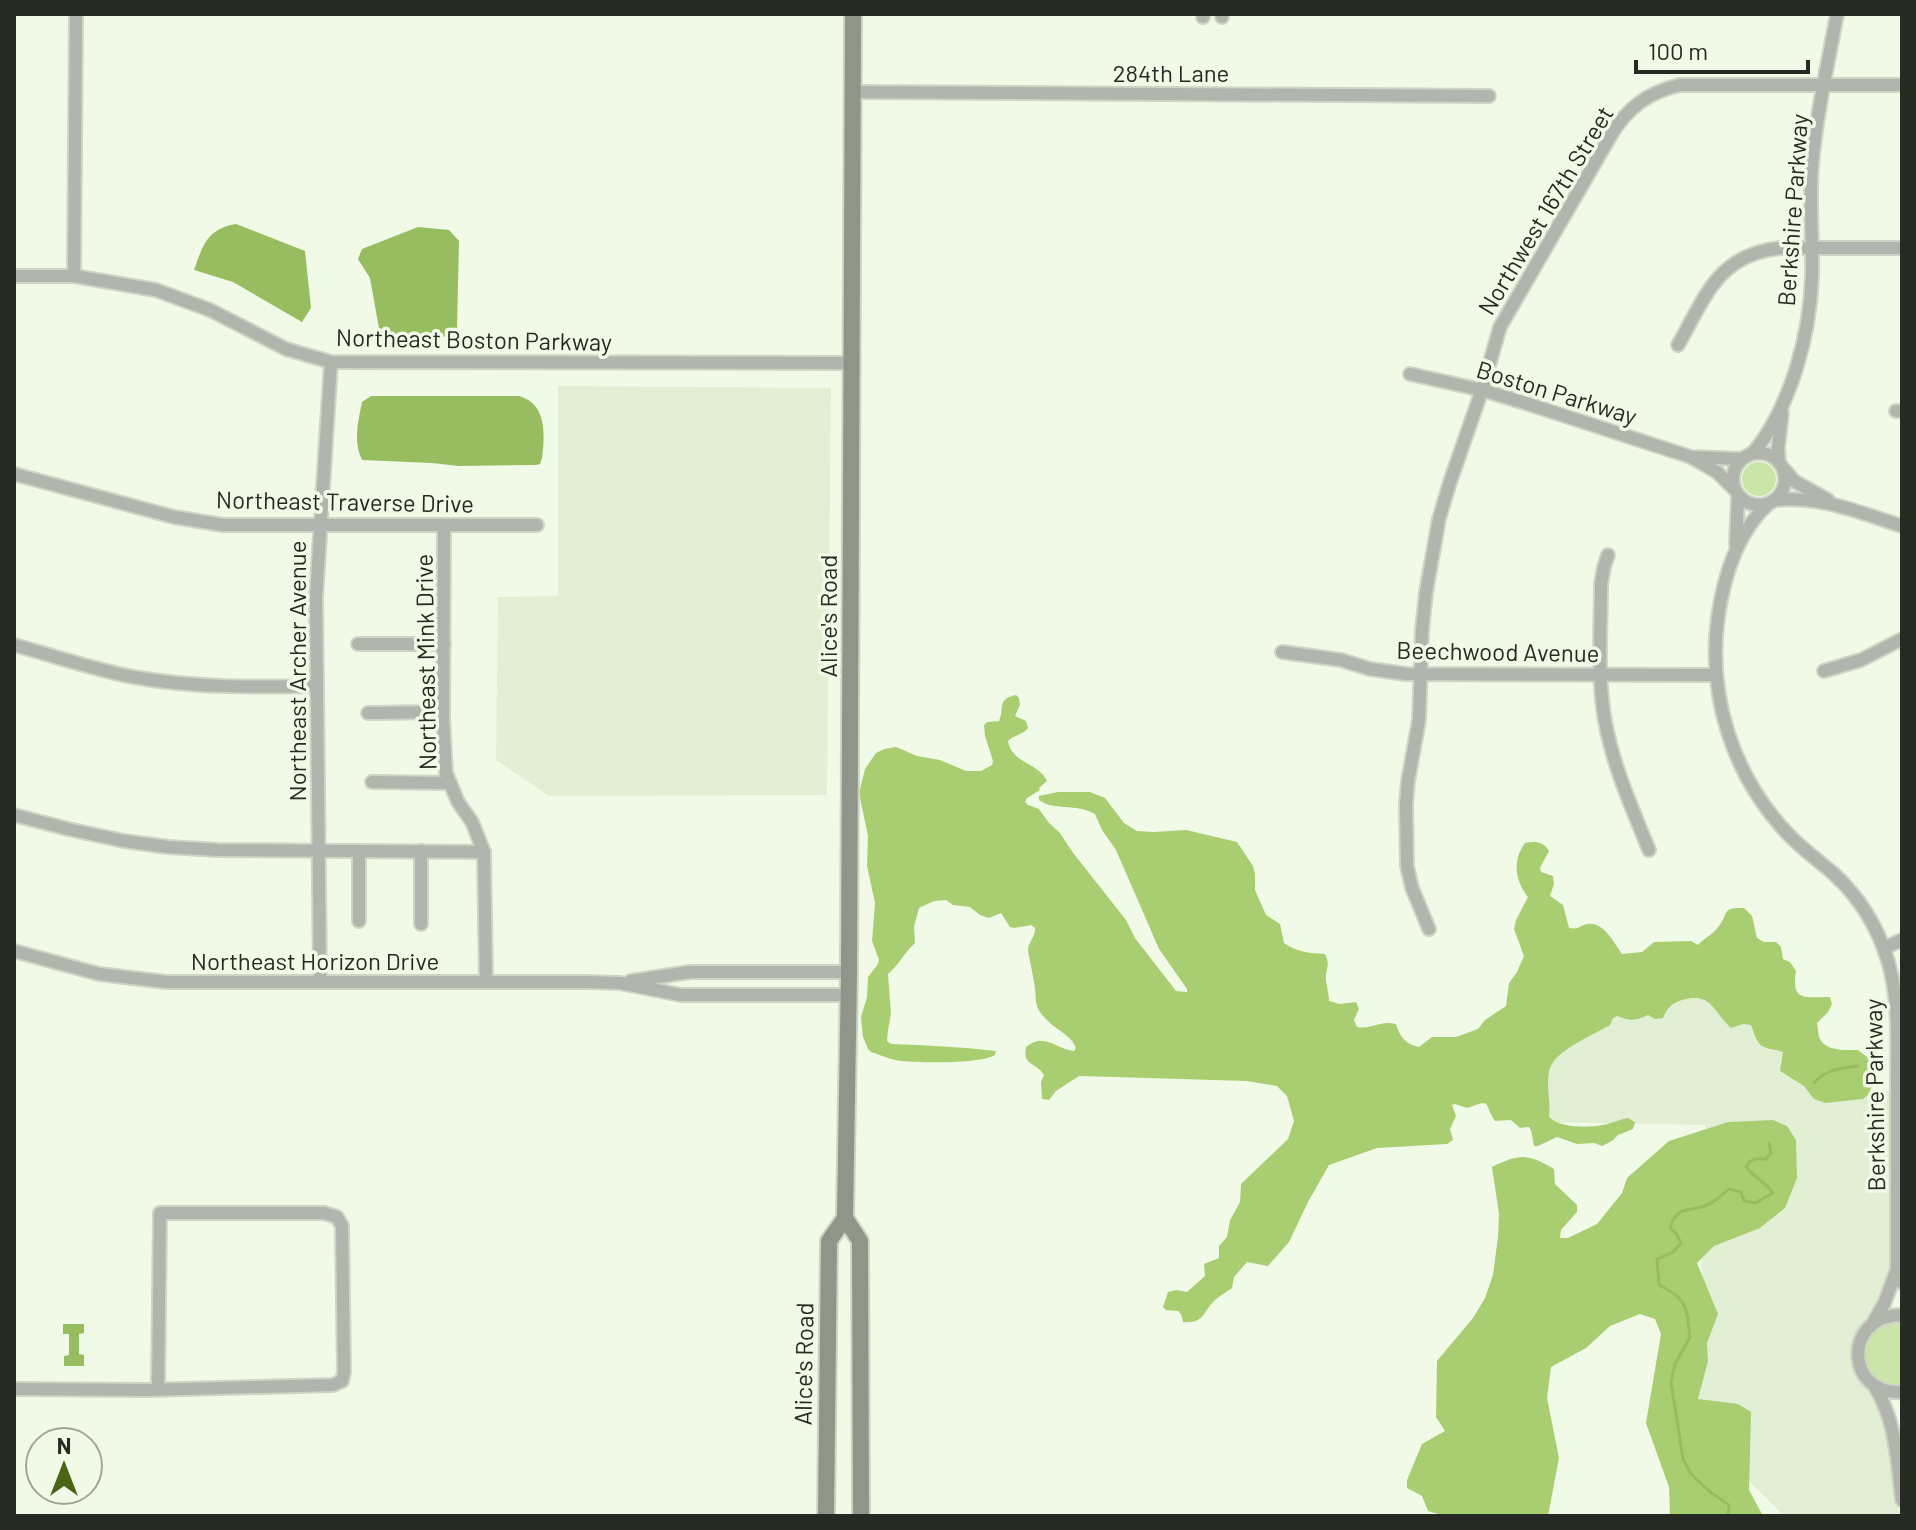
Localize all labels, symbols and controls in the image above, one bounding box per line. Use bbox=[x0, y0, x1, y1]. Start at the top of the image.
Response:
scale bar bbox=[1636, 24, 1808, 74]
text: 100 m bbox=[1648, 36, 1708, 65]
street label: 284th Lane bbox=[1113, 58, 1229, 87]
street label: Northwest 167th Street bbox=[1471, 100, 1619, 320]
street label: Berkshire Parkway bbox=[1771, 113, 1813, 307]
street label: Northeast Boston Parkway bbox=[336, 322, 612, 356]
street label: Boston Parkway bbox=[1473, 354, 1641, 430]
street label: Northeast Traverse Drive bbox=[216, 484, 474, 518]
street label: Northeast Archer Avenue bbox=[282, 541, 311, 801]
street label: Northeast Mink Drive bbox=[409, 554, 441, 770]
street label: Alice's Road bbox=[813, 555, 842, 677]
street label: Beechwood Avenue bbox=[1396, 635, 1600, 667]
street label: Northeast Horizon Drive bbox=[191, 946, 439, 975]
street label: Berkshire Parkway bbox=[1858, 998, 1890, 1192]
street label: Alice's Road bbox=[787, 1302, 819, 1426]
north arrow bbox=[24, 1426, 104, 1506]
text: N bbox=[57, 1432, 71, 1458]

